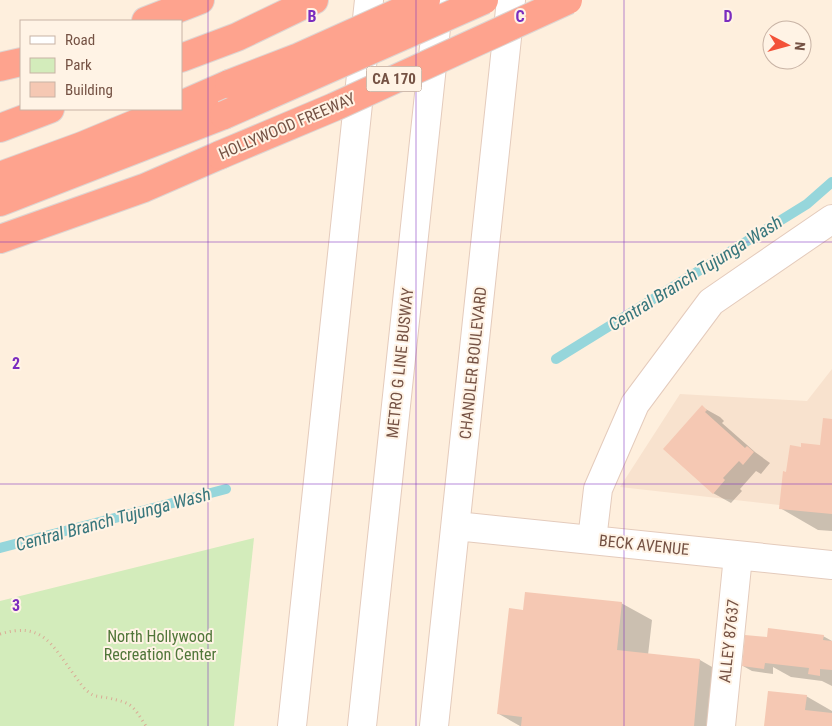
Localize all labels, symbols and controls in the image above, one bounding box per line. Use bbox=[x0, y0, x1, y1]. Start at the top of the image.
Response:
text: B bbox=[308, 7, 317, 26]
text: C bbox=[515, 7, 525, 26]
text: D bbox=[723, 7, 733, 26]
legend bbox=[20, 20, 182, 110]
north arrow bbox=[762, 20, 812, 70]
text: Road bbox=[65, 31, 95, 49]
text: N bbox=[792, 41, 808, 51]
text: Park bbox=[65, 56, 92, 74]
road number: CA 170 bbox=[366, 66, 422, 92]
text: Building bbox=[65, 81, 113, 99]
street label: HOLLYWOOD FREEWAY bbox=[216, 88, 359, 163]
water label: Central Branch Tujunga Wash bbox=[604, 211, 786, 335]
street label: METRO G LINE BUSWAY bbox=[383, 286, 417, 439]
street label: CHANDLER BOULEVARD bbox=[456, 286, 490, 440]
text: 2 bbox=[12, 354, 20, 373]
water label: Central Branch Tujunga Wash bbox=[13, 483, 213, 555]
street label: BECK AVENUE bbox=[598, 531, 690, 559]
text: 3 bbox=[12, 596, 20, 615]
street label: ALLEY 87637 bbox=[715, 598, 743, 684]
park label: North Hollywood Recreation Center bbox=[104, 627, 216, 664]

